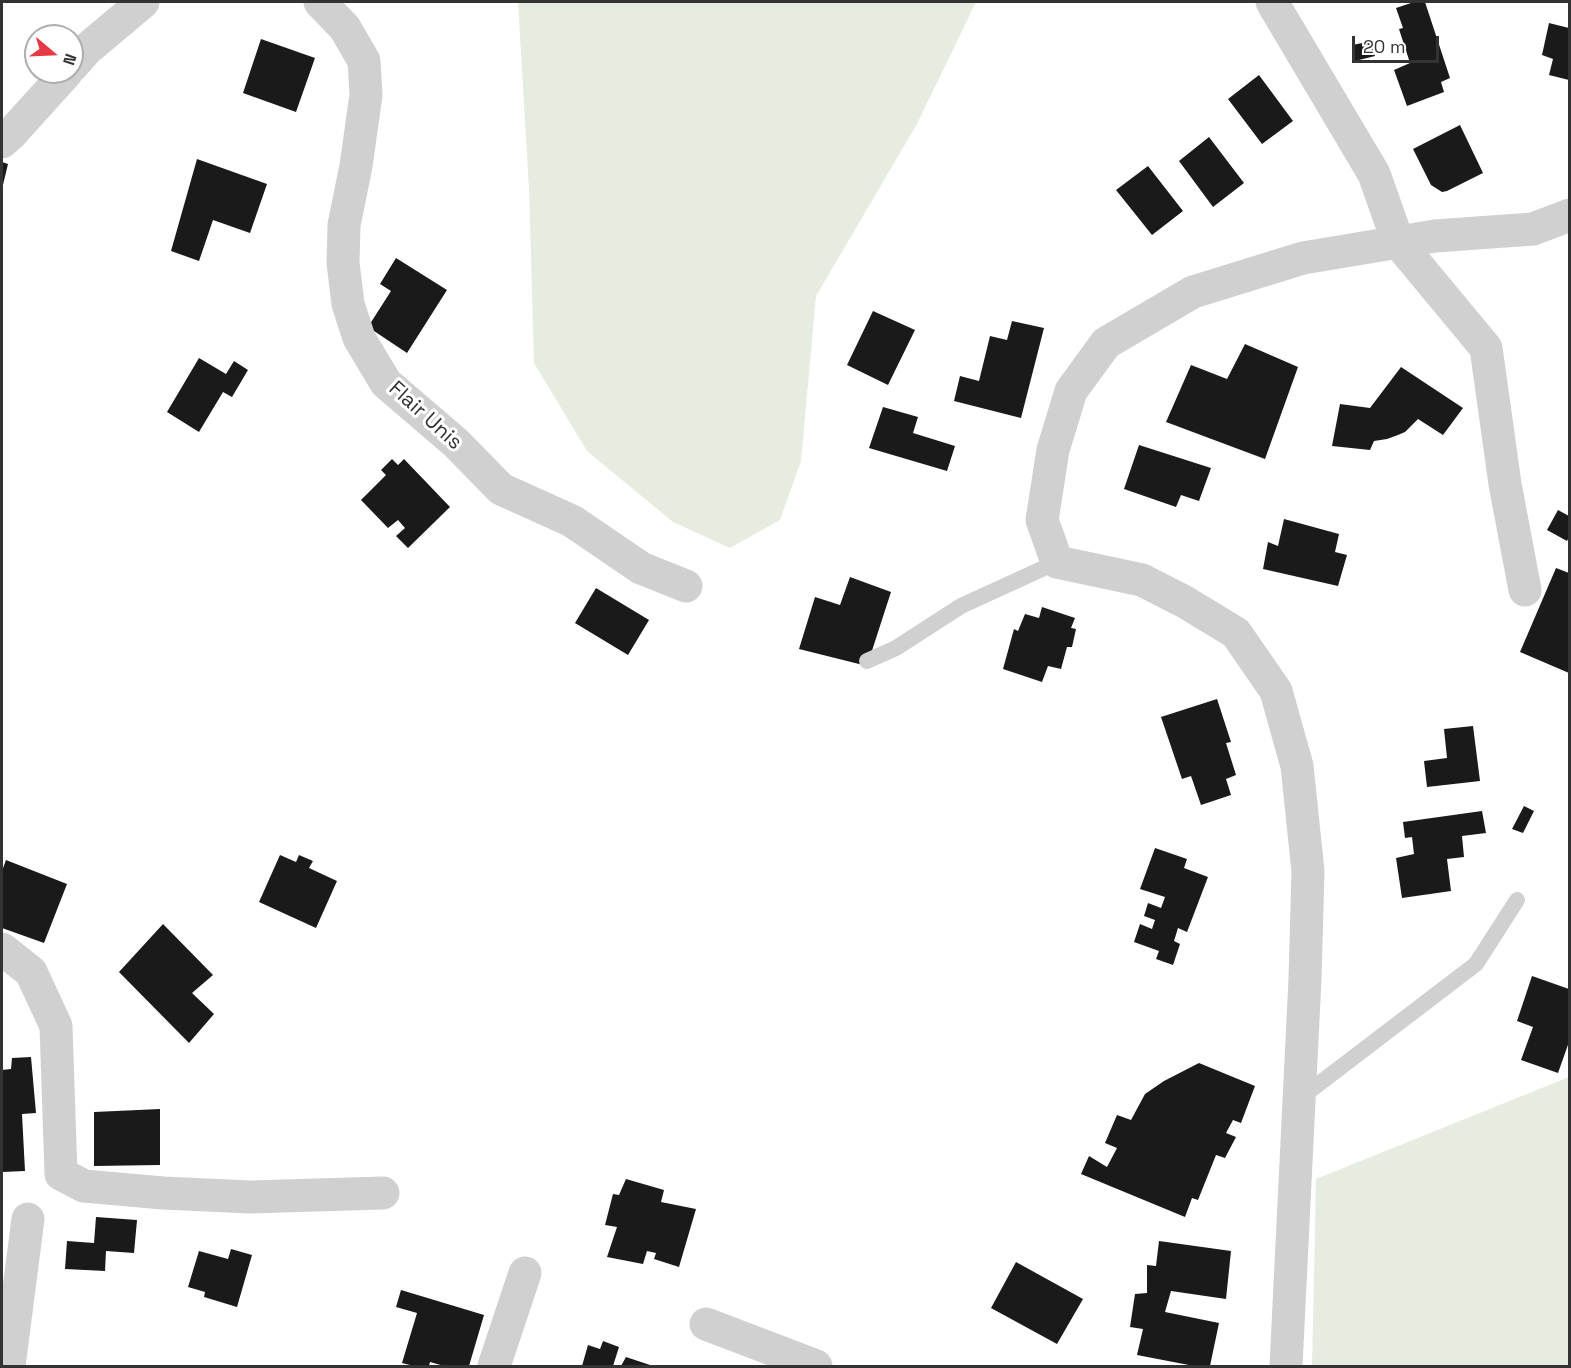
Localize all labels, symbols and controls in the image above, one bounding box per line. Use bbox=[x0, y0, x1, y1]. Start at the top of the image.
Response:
north arrow bbox=[24, 24, 84, 84]
scale bar bbox=[1355, 24, 1442, 62]
text: 20 m bbox=[1363, 35, 1406, 58]
text: N bbox=[58, 51, 81, 68]
street label: Flair Unis bbox=[383, 376, 467, 456]

